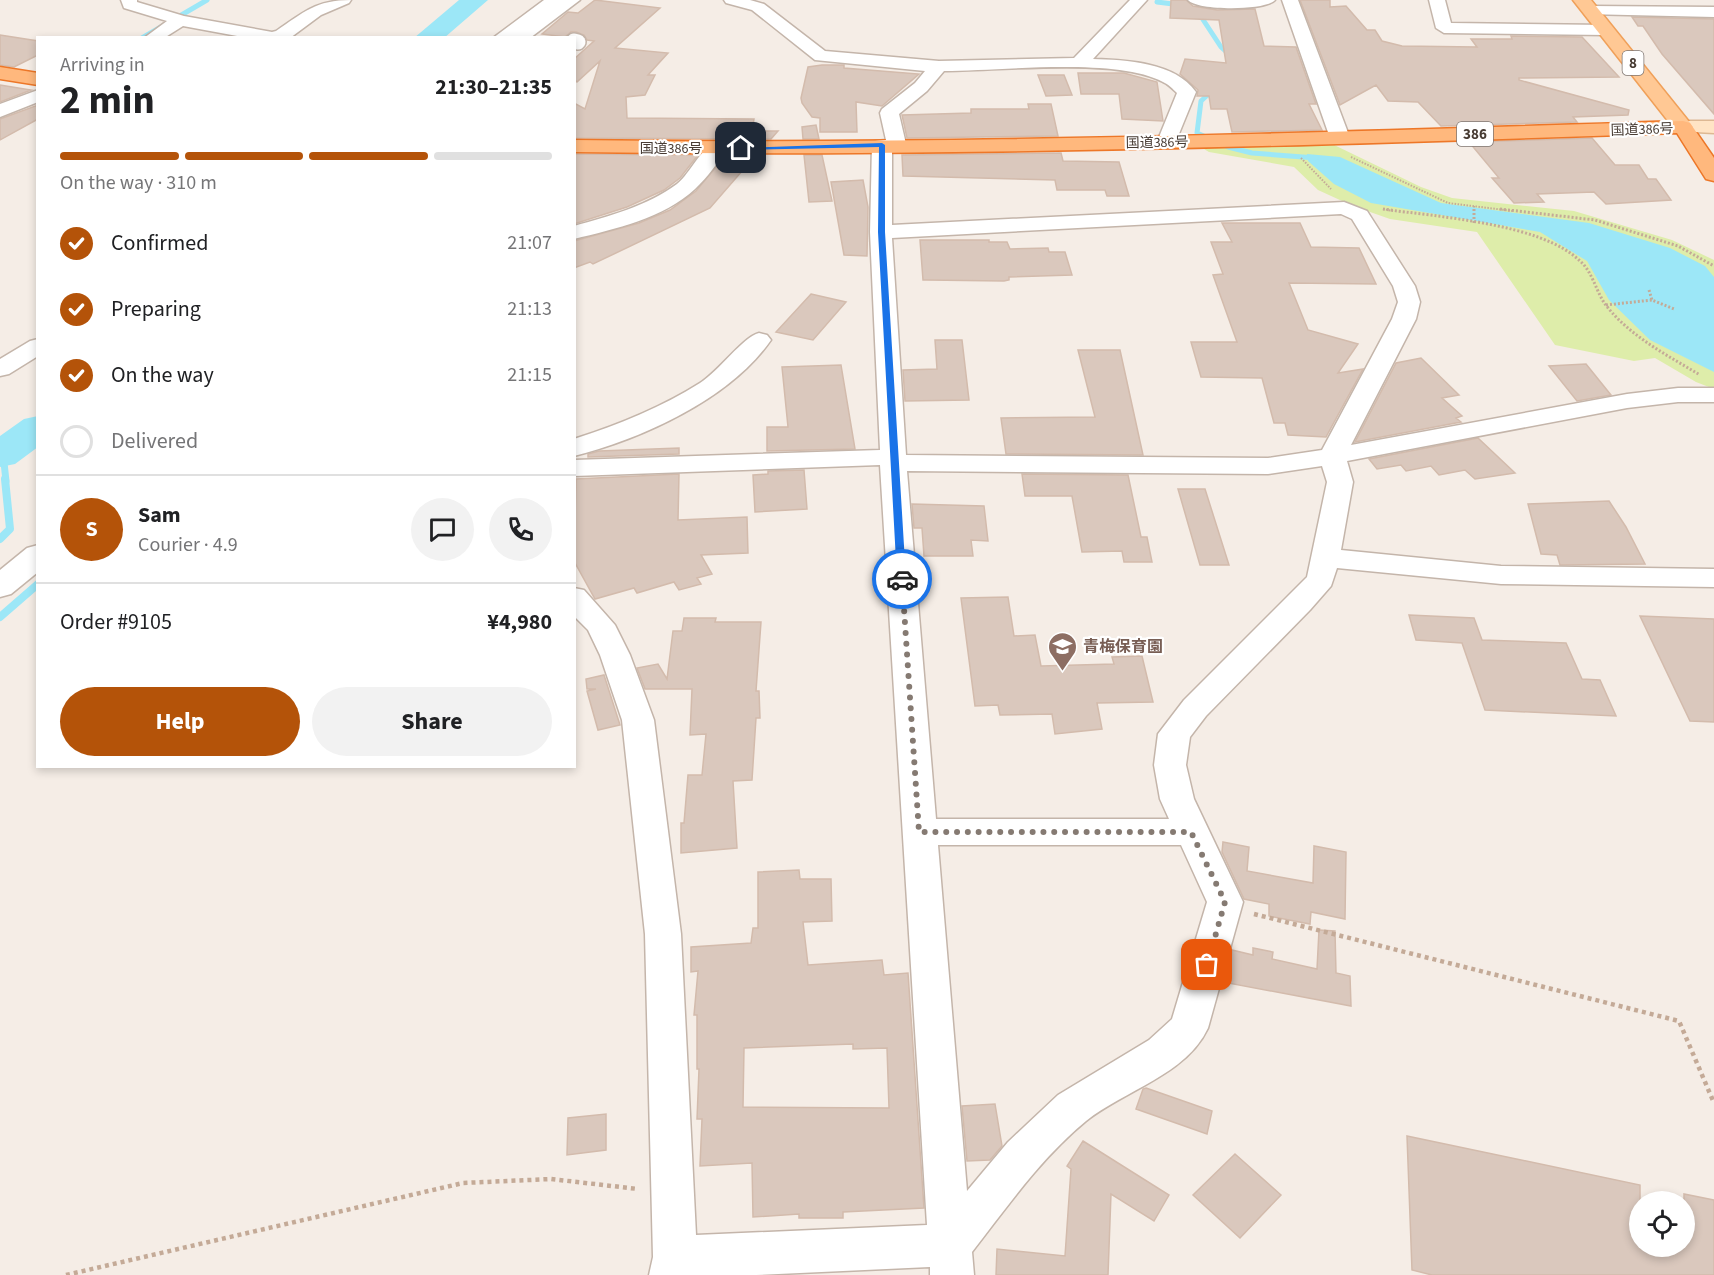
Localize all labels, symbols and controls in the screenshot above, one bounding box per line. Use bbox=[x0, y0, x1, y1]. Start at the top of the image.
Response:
text: Arriving in bbox=[60, 51, 145, 79]
road number: 8 bbox=[1622, 51, 1644, 75]
text: 21:30–21:35 bbox=[435, 71, 552, 103]
text: 2 min bbox=[60, 73, 155, 129]
street label: 国道386号 bbox=[1610, 119, 1674, 141]
pin bbox=[715, 122, 766, 173]
road number: 386 bbox=[1457, 122, 1493, 146]
icon: home bbox=[724, 131, 757, 164]
street label: 国道386号 bbox=[1125, 132, 1189, 154]
street label: 国道386号 bbox=[640, 139, 702, 159]
text: On the way · 310 m bbox=[60, 169, 217, 197]
icon: check bbox=[60, 227, 93, 260]
text: Confirmed bbox=[111, 227, 208, 259]
text: 21:07 bbox=[507, 229, 552, 257]
icon: check bbox=[60, 293, 93, 326]
text: Preparing bbox=[111, 293, 201, 325]
text: 21:13 bbox=[507, 295, 552, 323]
icon: check bbox=[60, 359, 93, 392]
text: On the way bbox=[111, 359, 214, 391]
text: 21:15 bbox=[507, 361, 552, 389]
text: Delivered bbox=[111, 425, 198, 457]
button: chat bbox=[411, 498, 474, 561]
button: phone bbox=[489, 498, 552, 561]
text: Sam bbox=[138, 499, 181, 531]
text: S bbox=[85, 513, 98, 545]
text: Courier · 4.9 bbox=[138, 531, 238, 559]
courier bbox=[872, 549, 932, 609]
icon: car bbox=[886, 563, 919, 596]
text: Order #9105 bbox=[60, 606, 172, 638]
text: ¥4,980 bbox=[487, 606, 552, 638]
school or university icon: 青梅保育園 bbox=[1046, 630, 1078, 672]
place label: 青梅保育園 bbox=[1083, 636, 1163, 658]
button: Help bbox=[60, 687, 300, 756]
button: Share bbox=[312, 687, 552, 756]
pin bbox=[1181, 939, 1232, 990]
icon: bag bbox=[1190, 948, 1223, 981]
map controls bbox=[1629, 1191, 1695, 1257]
button: locate bbox=[1629, 1191, 1695, 1257]

